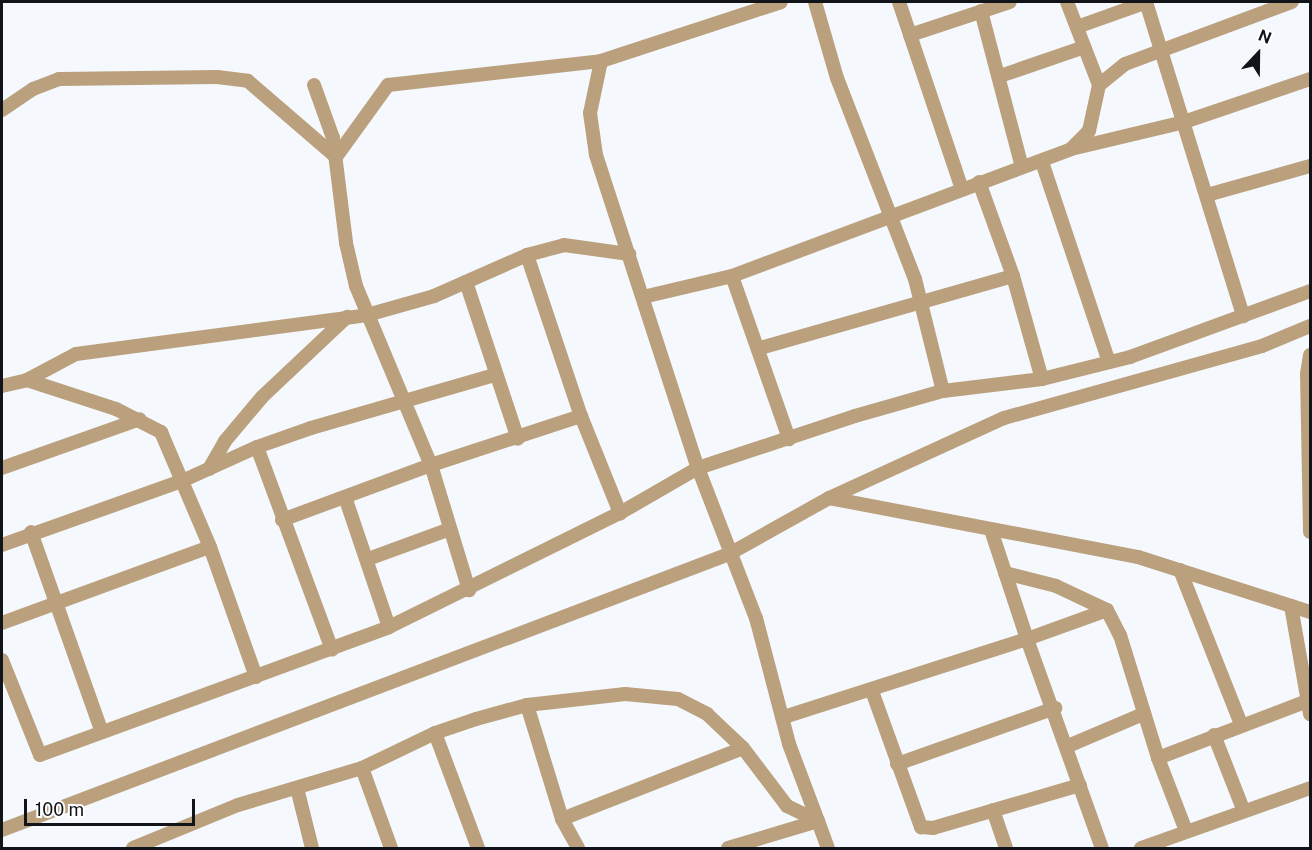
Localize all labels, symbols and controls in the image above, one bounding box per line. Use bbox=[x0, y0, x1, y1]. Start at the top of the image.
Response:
north arrow bbox=[1228, 24, 1288, 84]
text: N bbox=[1256, 26, 1274, 48]
scale bar bbox=[27, 787, 198, 825]
text: 100 m bbox=[35, 799, 84, 820]

